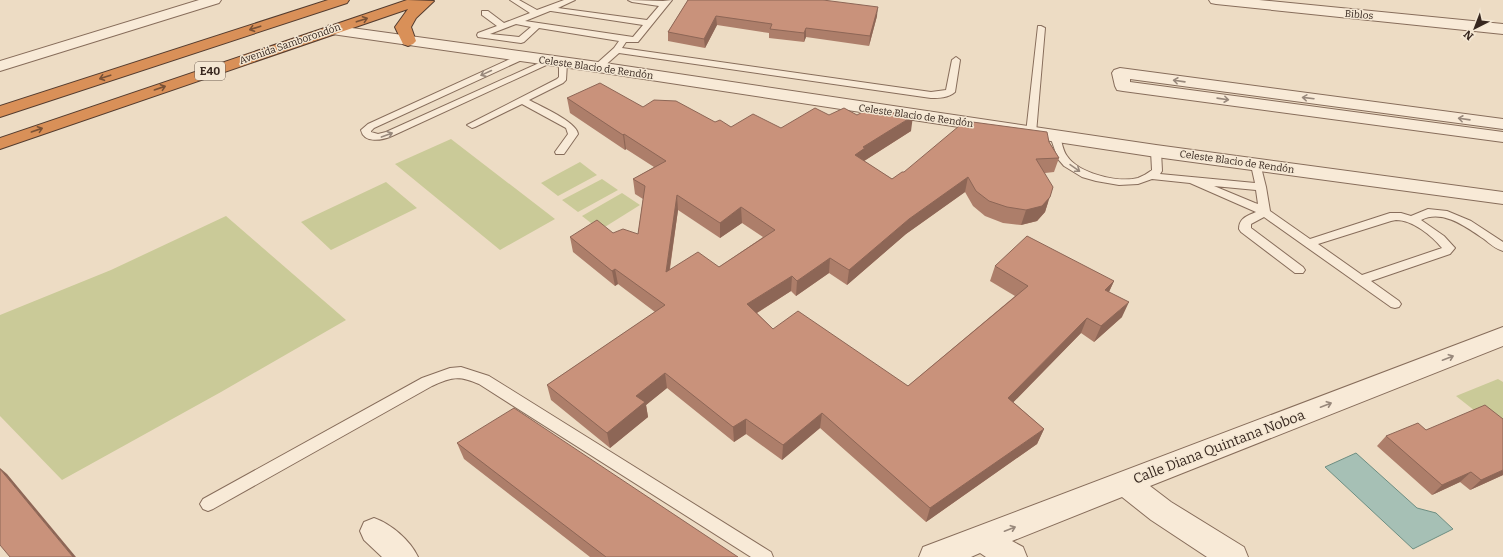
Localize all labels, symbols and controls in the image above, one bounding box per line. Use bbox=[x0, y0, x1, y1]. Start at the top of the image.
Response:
street label: Biblos bbox=[1344, 8, 1374, 22]
north arrow bbox=[1455, 8, 1495, 48]
one-way arrow bbox=[356, 15, 368, 23]
street label: Avenida Samborondón bbox=[238, 21, 343, 67]
one-way arrow bbox=[248, 25, 261, 32]
text: N bbox=[1461, 27, 1476, 43]
street label: Celeste Blacio de Rendón bbox=[538, 54, 655, 82]
road number: E40 bbox=[195, 62, 225, 80]
one-way arrow bbox=[480, 70, 492, 77]
one-way arrow bbox=[98, 74, 111, 81]
one-way arrow bbox=[1173, 77, 1186, 85]
one-way arrow bbox=[153, 84, 165, 92]
one-way arrow bbox=[1302, 94, 1315, 102]
one-way arrow bbox=[1216, 95, 1229, 103]
street label: Celeste Blacio de Rendón bbox=[858, 102, 975, 130]
one-way arrow bbox=[1458, 115, 1471, 122]
one-way arrow bbox=[30, 126, 42, 134]
one-way arrow bbox=[380, 130, 392, 138]
street label: Celeste Blacio de Rendón bbox=[1179, 148, 1296, 176]
one-way arrow bbox=[1069, 164, 1080, 172]
one-way arrow bbox=[1441, 353, 1453, 361]
one-way arrow bbox=[1320, 401, 1332, 409]
street label: Calle Diana Quintana Noboa bbox=[1131, 406, 1308, 488]
one-way arrow bbox=[1003, 524, 1015, 532]

